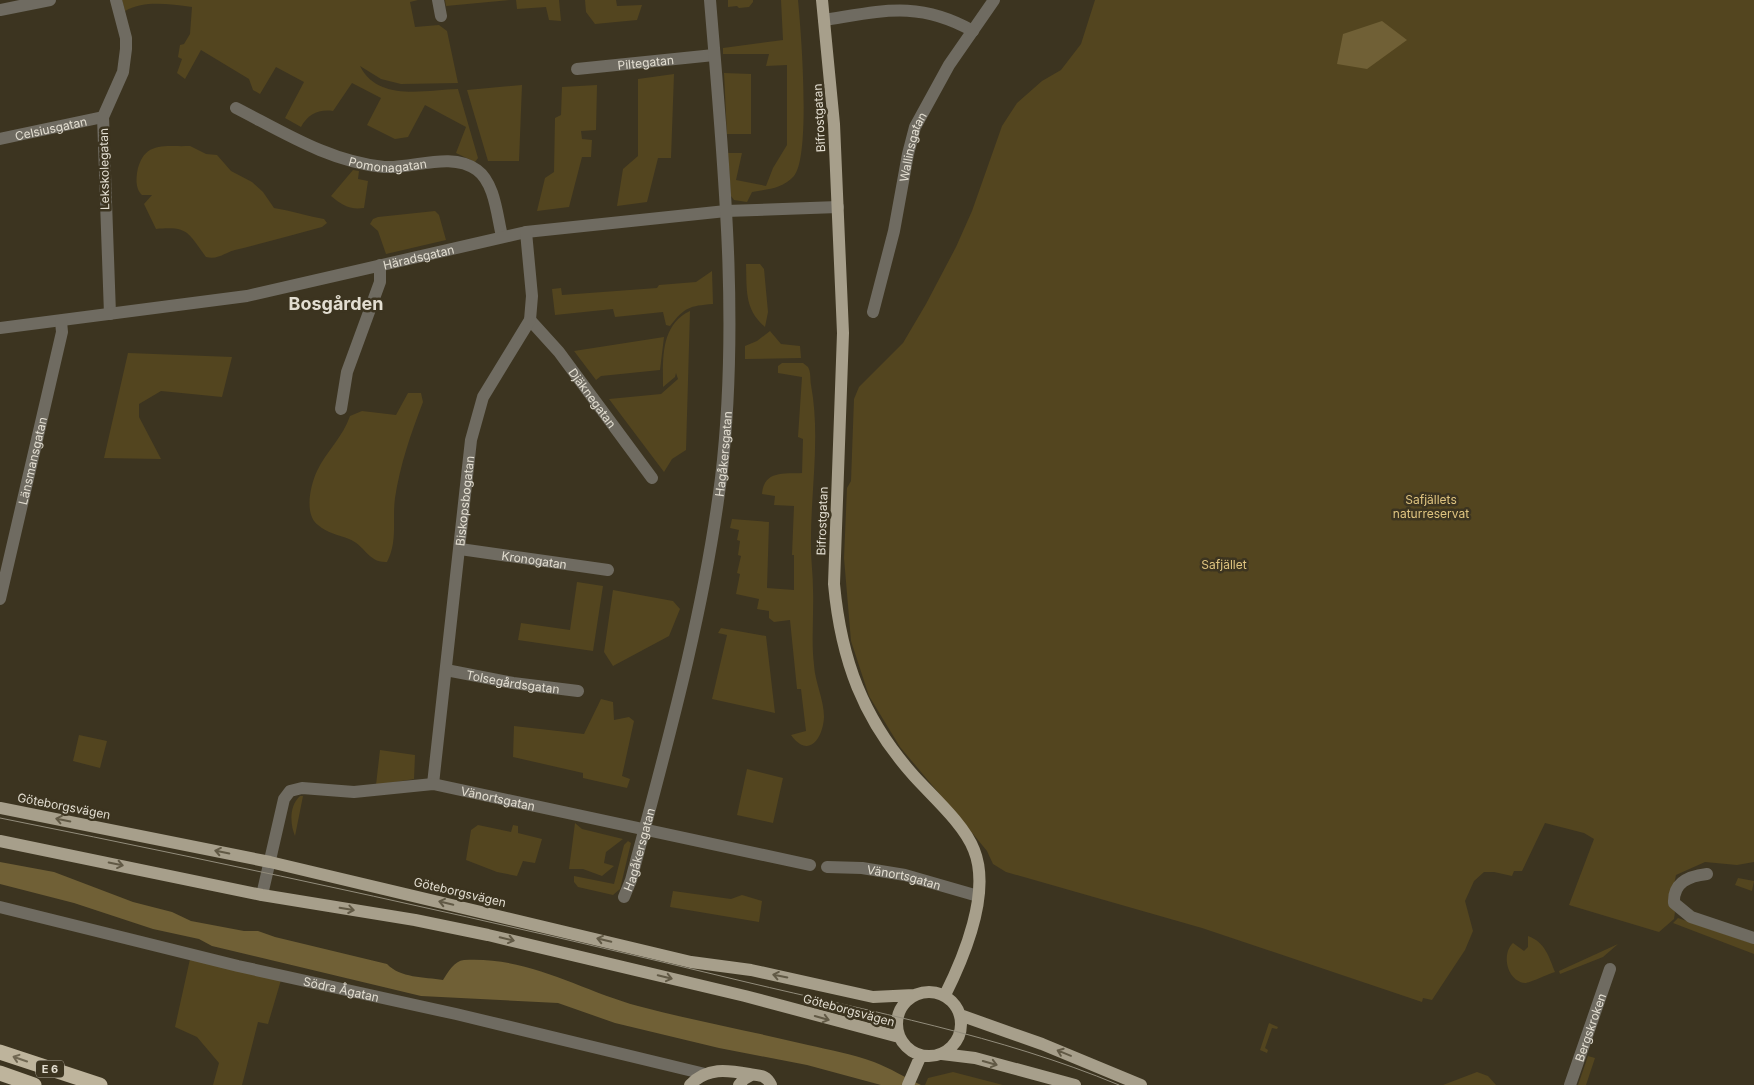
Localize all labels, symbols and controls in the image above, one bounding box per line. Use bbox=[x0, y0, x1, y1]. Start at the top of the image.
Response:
street label: Piltegatan bbox=[617, 52, 674, 72]
street label: Bifrostgatan bbox=[810, 83, 828, 153]
street label: Wallinsgatan bbox=[896, 109, 929, 183]
street label: Celsiusgatan bbox=[13, 113, 88, 143]
street label: Lekskolegatan bbox=[96, 128, 112, 210]
street label: Pomonagatan bbox=[347, 153, 428, 175]
street label: Häradsgatan bbox=[381, 241, 456, 272]
district label: Bosgården bbox=[288, 293, 384, 314]
street label: Djäknegatan bbox=[566, 365, 620, 431]
street label: Hagåkersgatan bbox=[711, 411, 734, 497]
street label: Länsmansgatan bbox=[15, 415, 50, 506]
street label: Biskopsbogatan bbox=[452, 455, 477, 547]
street label: Bifrostgatan bbox=[813, 486, 831, 556]
park label: Safjällets naturreservat bbox=[1393, 492, 1469, 521]
street label: Kronogatan bbox=[501, 547, 568, 572]
park label: Safjället bbox=[1201, 557, 1247, 572]
street label: Tolsegårdsgatan bbox=[465, 667, 560, 696]
street label: Vänortsgatan bbox=[460, 783, 537, 813]
street label: Göteborgsvägen bbox=[16, 790, 112, 822]
street label: Hagåkersgatan bbox=[620, 806, 657, 893]
one-way arrow bbox=[56, 814, 72, 824]
one-way arrow bbox=[215, 847, 231, 857]
one-way arrow bbox=[108, 860, 124, 870]
street label: Vänortsgatan bbox=[866, 861, 943, 893]
street label: Göteborgsvägen bbox=[412, 874, 508, 910]
one-way arrow bbox=[438, 898, 454, 907]
one-way arrow bbox=[339, 904, 355, 914]
one-way arrow bbox=[498, 935, 514, 944]
one-way arrow bbox=[596, 935, 612, 944]
one-way arrow bbox=[772, 971, 788, 981]
street label: Södra Ågatan bbox=[302, 973, 381, 1004]
one-way arrow bbox=[657, 973, 673, 982]
street label: Göteborgsvägen bbox=[801, 991, 897, 1029]
street label: Bergskroken bbox=[1571, 991, 1609, 1064]
one-way arrow bbox=[814, 1013, 830, 1023]
one-way arrow bbox=[1057, 1048, 1072, 1057]
one-way arrow bbox=[13, 1054, 28, 1063]
one-way arrow bbox=[981, 1058, 997, 1068]
road number: E 6 bbox=[36, 1060, 64, 1078]

